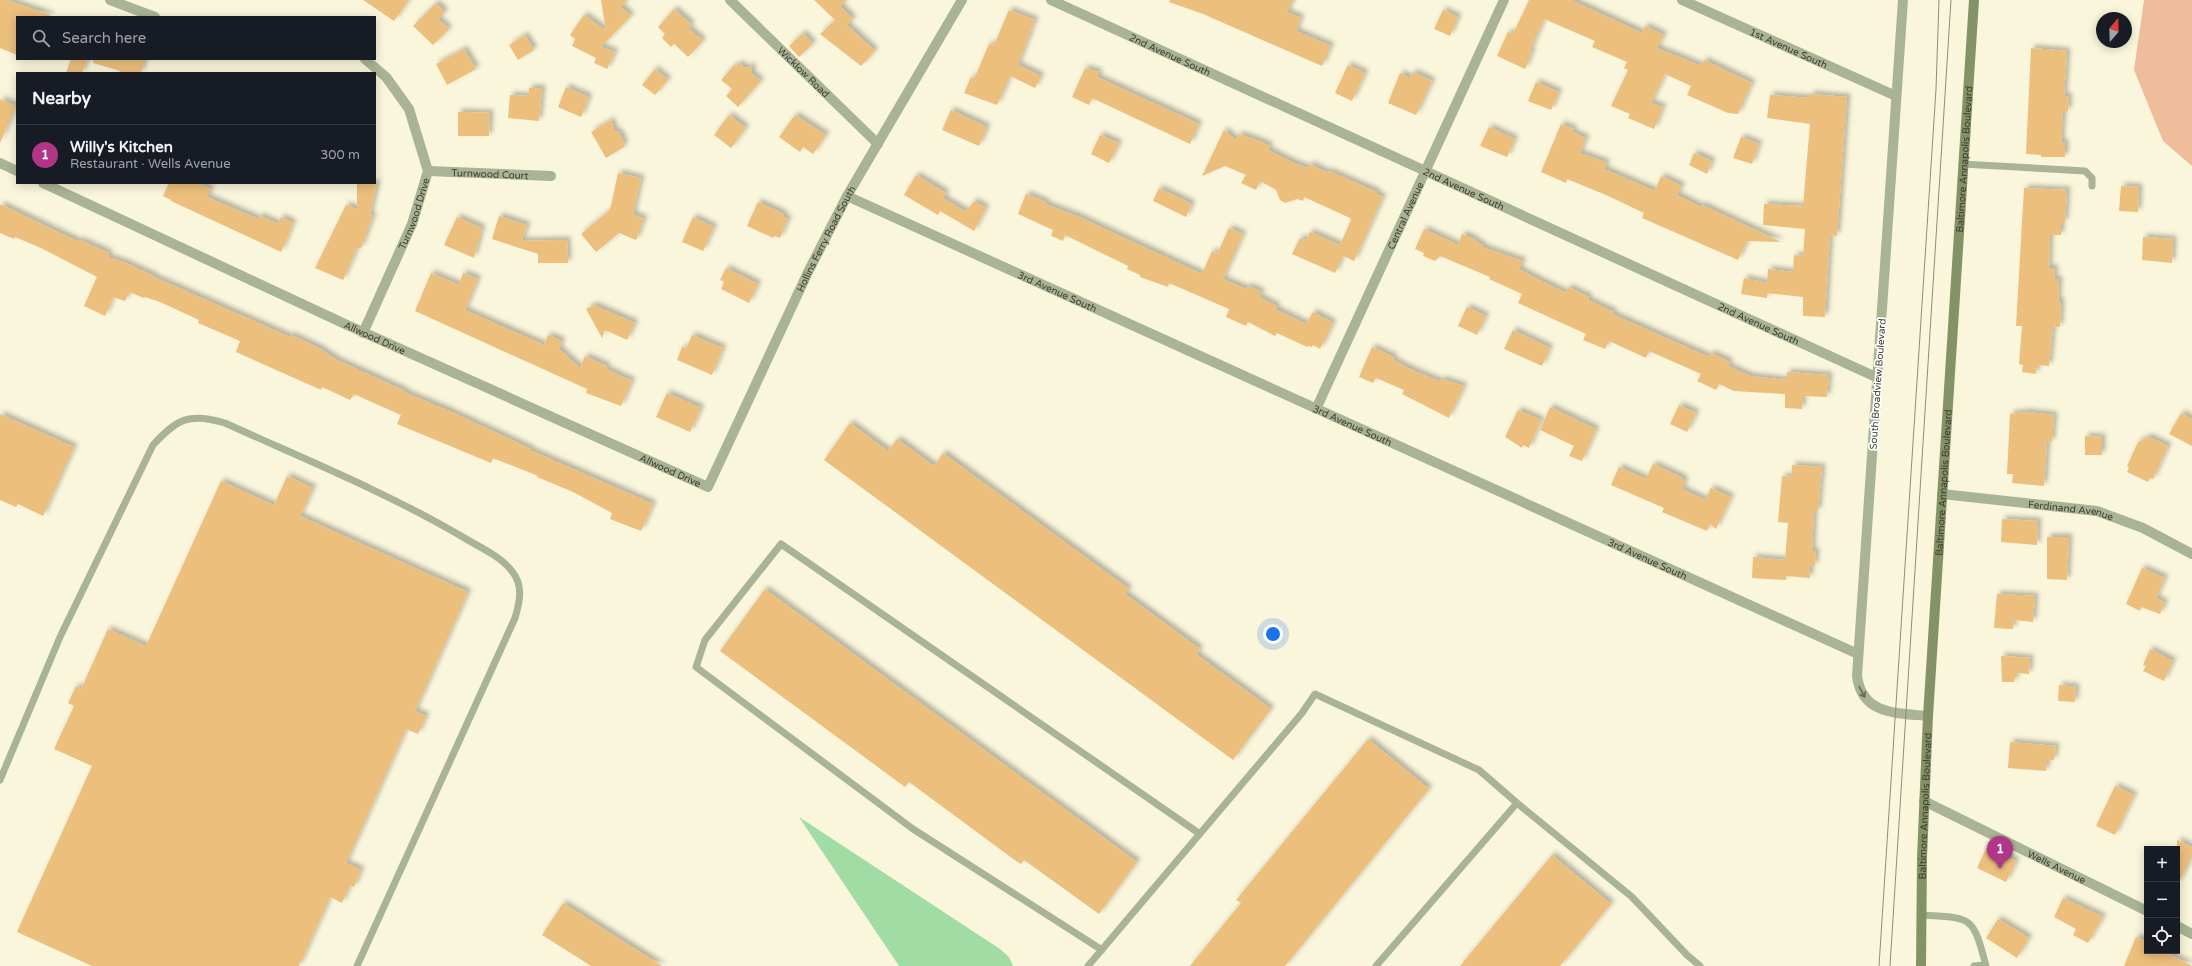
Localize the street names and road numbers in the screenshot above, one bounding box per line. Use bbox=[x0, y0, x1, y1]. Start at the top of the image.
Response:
street label: 1st Avenue South bbox=[1747, 26, 1829, 72]
street label: 2nd Avenue South bbox=[1127, 32, 1212, 79]
street label: Wicklow Road bbox=[775, 45, 832, 100]
street label: Baltimore Annapolis Boulevard bbox=[1954, 86, 1975, 233]
street label: 2nd Avenue South bbox=[1421, 166, 1506, 213]
street label: Turnwood Court bbox=[451, 167, 529, 182]
street label: Turnwood Drive bbox=[396, 176, 433, 252]
street label: Central Avenue bbox=[1385, 180, 1427, 251]
street label: Hollins Ferry Road South bbox=[795, 184, 859, 294]
street label: 3rd Avenue South bbox=[1016, 269, 1098, 315]
street label: 2nd Avenue South bbox=[1716, 301, 1801, 348]
street label: South Broadview Boulevard bbox=[1867, 318, 1889, 450]
street label: Allwood Drive bbox=[342, 319, 407, 357]
street label: 3rd Avenue South bbox=[1311, 403, 1394, 449]
street label: Baltimore Annapolis Boulevard bbox=[1933, 409, 1955, 556]
street label: Allwood Drive bbox=[637, 452, 703, 490]
street label: Ferdinand Avenue bbox=[2028, 498, 2115, 524]
street label: 3rd Avenue South bbox=[1606, 536, 1689, 583]
street label: Baltimore Annapolis Boulevard bbox=[1917, 733, 1934, 879]
street label: Wells Avenue bbox=[2025, 848, 2088, 887]

